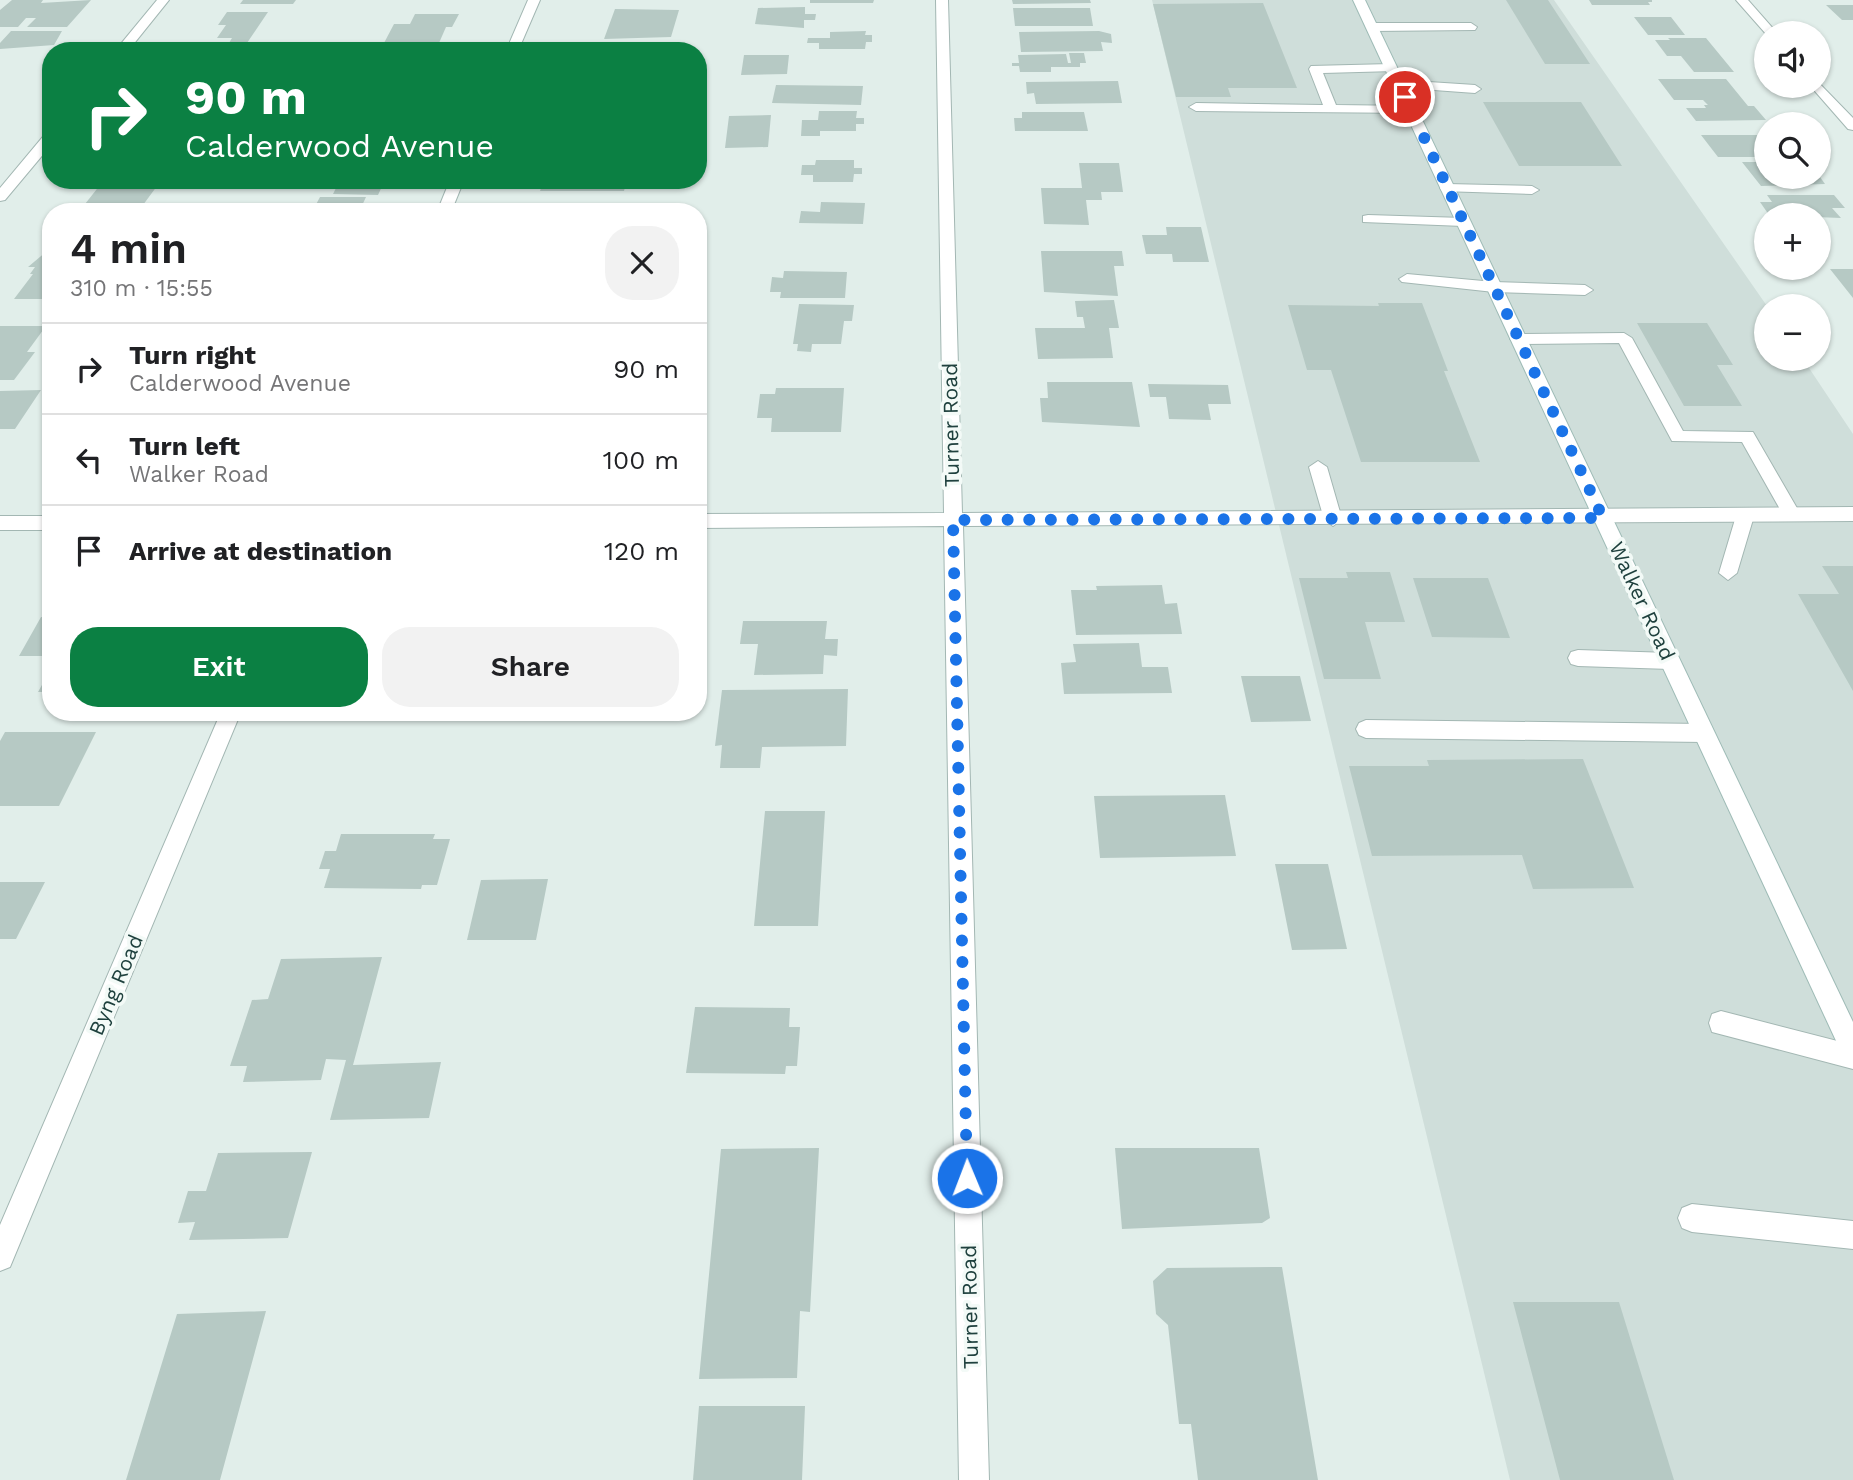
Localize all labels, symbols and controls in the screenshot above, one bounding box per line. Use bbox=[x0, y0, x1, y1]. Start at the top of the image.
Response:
map controls bbox=[1754, 21, 1831, 371]
button: sound bbox=[1754, 21, 1831, 98]
pin bbox=[1375, 67, 1435, 127]
text: 90 m bbox=[185, 68, 307, 126]
icon: right bbox=[70, 70, 161, 161]
icon: arrive bbox=[1386, 78, 1424, 116]
button: search bbox=[1754, 112, 1831, 189]
text: Calderwood Avenue bbox=[185, 127, 494, 165]
button: + bbox=[1754, 203, 1831, 280]
text: 4 min bbox=[70, 224, 187, 273]
button: close bbox=[605, 226, 679, 300]
text: 310 m · 15:55 bbox=[70, 275, 213, 302]
button: − bbox=[1754, 294, 1831, 371]
text: Turn right bbox=[129, 340, 256, 370]
icon: right bbox=[70, 350, 108, 388]
text: 90 m bbox=[613, 354, 679, 384]
street label: Turner Road bbox=[937, 363, 964, 487]
text: Calderwood Avenue bbox=[129, 370, 351, 397]
text: Turn left bbox=[129, 431, 240, 461]
icon: left bbox=[70, 441, 108, 479]
text: 100 m bbox=[603, 445, 679, 475]
text: Walker Road bbox=[129, 461, 269, 488]
icon: arrive bbox=[70, 532, 108, 570]
text: Arrive at destination bbox=[129, 536, 392, 566]
text: 120 m bbox=[604, 536, 679, 566]
street label: Walker Road bbox=[1604, 538, 1681, 664]
button: Exit bbox=[70, 627, 368, 707]
button: Share bbox=[382, 627, 679, 707]
street label: Byng Road bbox=[83, 931, 148, 1039]
position arrow bbox=[930, 1141, 1004, 1215]
street label: Turner Road bbox=[956, 1245, 983, 1369]

